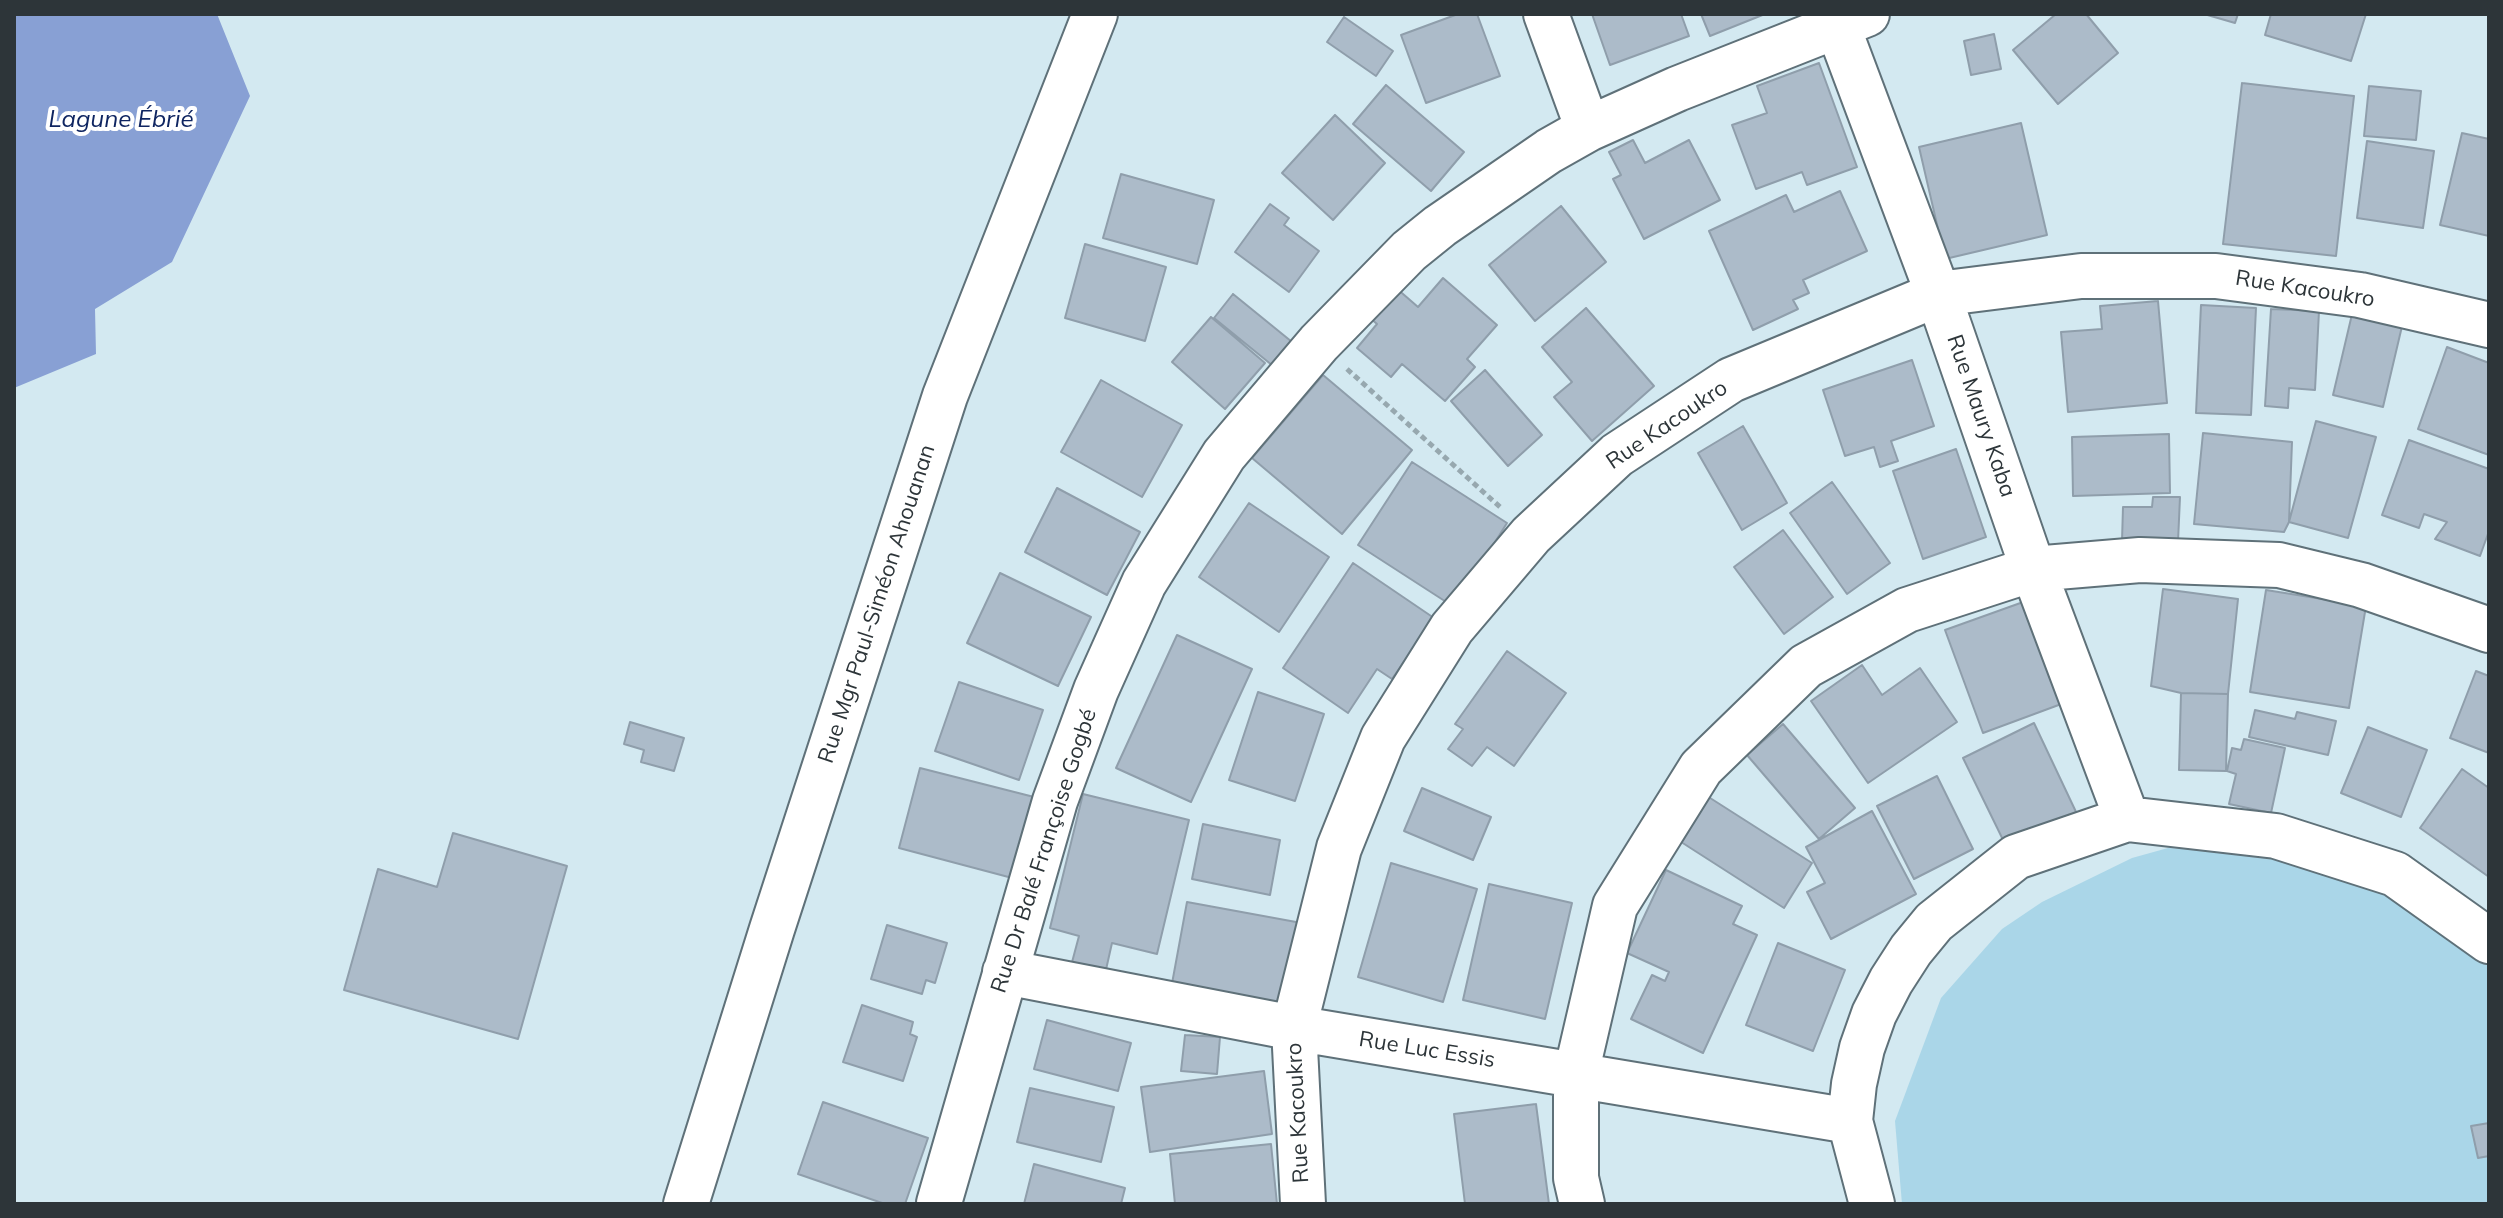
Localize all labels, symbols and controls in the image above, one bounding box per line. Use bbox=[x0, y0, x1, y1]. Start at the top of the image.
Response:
water label: Lagune Ébrié bbox=[48, 106, 194, 134]
street label: Rue Kacoukro bbox=[2234, 265, 2376, 313]
street label: Rue Maury Kaba bbox=[1941, 331, 2021, 501]
street label: Rue Kacoukro bbox=[1601, 375, 1733, 475]
street label: Rue Mgr Paul-Siméon Ahouanan bbox=[813, 441, 941, 767]
street label: Rue Dr Balé Françoise Gogbé bbox=[986, 706, 1102, 996]
street label: Rue Luc Essis bbox=[1357, 1026, 1497, 1074]
street label: Rue Kacoukro bbox=[1281, 1042, 1315, 1184]

